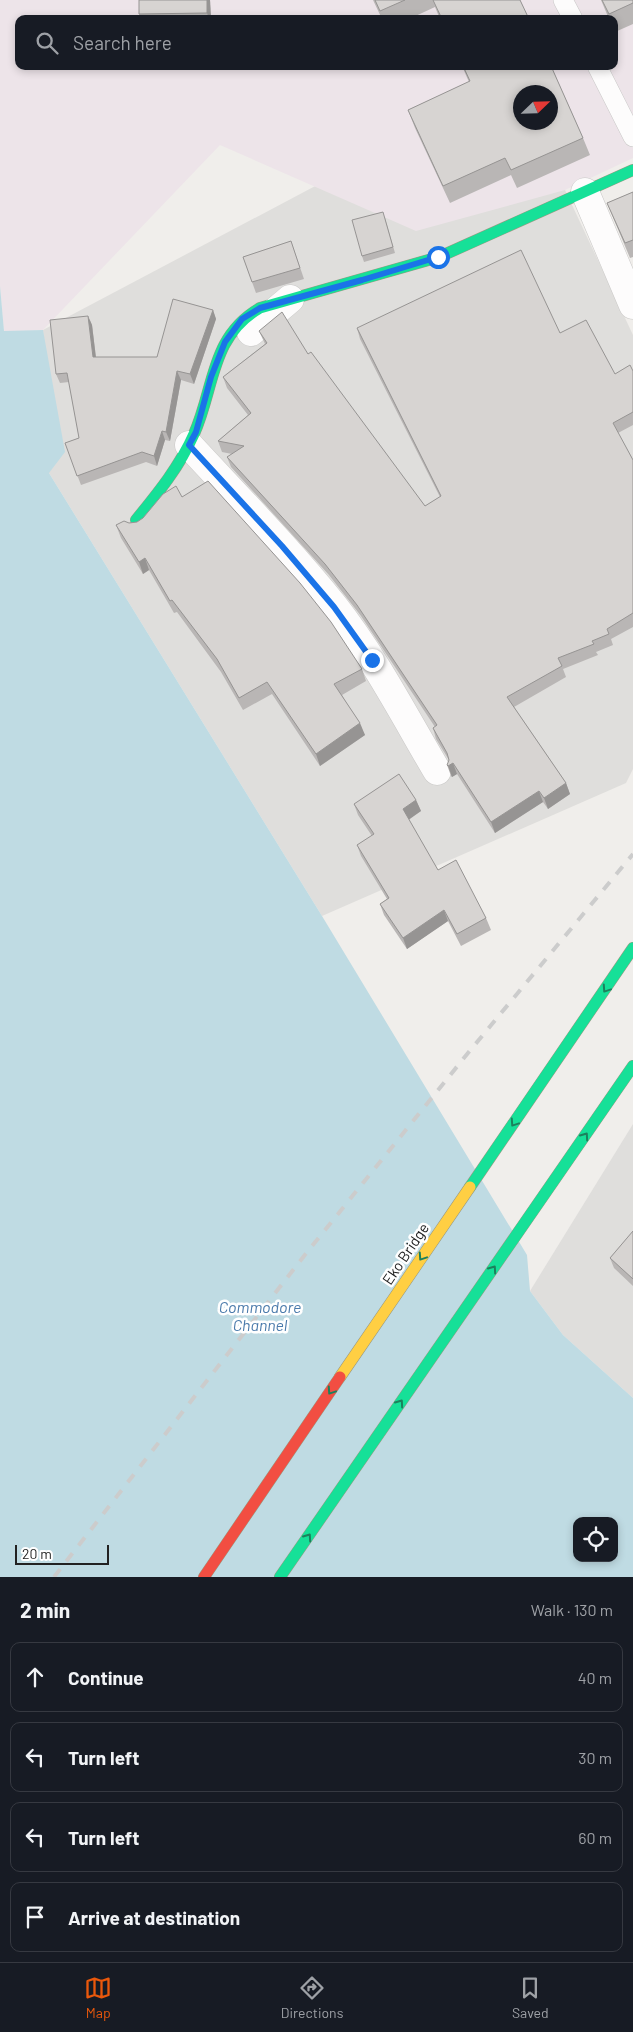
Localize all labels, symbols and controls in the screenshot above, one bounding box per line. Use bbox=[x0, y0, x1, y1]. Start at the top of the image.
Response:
search box bbox=[15, 15, 618, 70]
icon: search bbox=[33, 29, 61, 57]
text: Search here bbox=[73, 31, 172, 54]
north arrow bbox=[513, 85, 558, 130]
route start bbox=[427, 246, 450, 269]
route end bbox=[361, 649, 384, 672]
one-way arrow bbox=[602, 983, 612, 992]
one-way arrow bbox=[511, 1117, 520, 1127]
one-way arrow bbox=[579, 1132, 588, 1142]
street label: Eko Bridge bbox=[378, 1219, 432, 1288]
one-way arrow bbox=[419, 1252, 429, 1261]
one-way arrow bbox=[487, 1266, 496, 1275]
water label: Commodore Channel bbox=[219, 1297, 301, 1334]
one-way arrow bbox=[328, 1386, 337, 1395]
one-way arrow bbox=[394, 1399, 403, 1409]
map controls bbox=[573, 1517, 618, 1562]
button: locate bbox=[573, 1517, 618, 1562]
one-way arrow bbox=[302, 1533, 311, 1543]
scale bar bbox=[15, 1542, 109, 1565]
text: 20 m bbox=[22, 1545, 52, 1562]
text: 2 min bbox=[20, 1597, 70, 1622]
text: Walk · 130 m bbox=[531, 1600, 613, 1619]
icon: ahead bbox=[21, 1663, 49, 1691]
text: Continue bbox=[68, 1666, 144, 1689]
text: 40 m bbox=[578, 1668, 612, 1687]
icon: left bbox=[21, 1743, 49, 1771]
text: Turn left bbox=[68, 1746, 139, 1769]
text: 30 m bbox=[578, 1748, 612, 1767]
icon: left bbox=[21, 1823, 49, 1851]
text: Turn left bbox=[68, 1826, 139, 1849]
text: 60 m bbox=[578, 1828, 612, 1847]
icon: arrive bbox=[21, 1903, 49, 1931]
text: Arrive at destination bbox=[68, 1906, 240, 1929]
tab: Map bbox=[84, 1974, 112, 2021]
tab: Directions bbox=[281, 1974, 343, 2021]
tab: Saved bbox=[512, 1974, 549, 2021]

